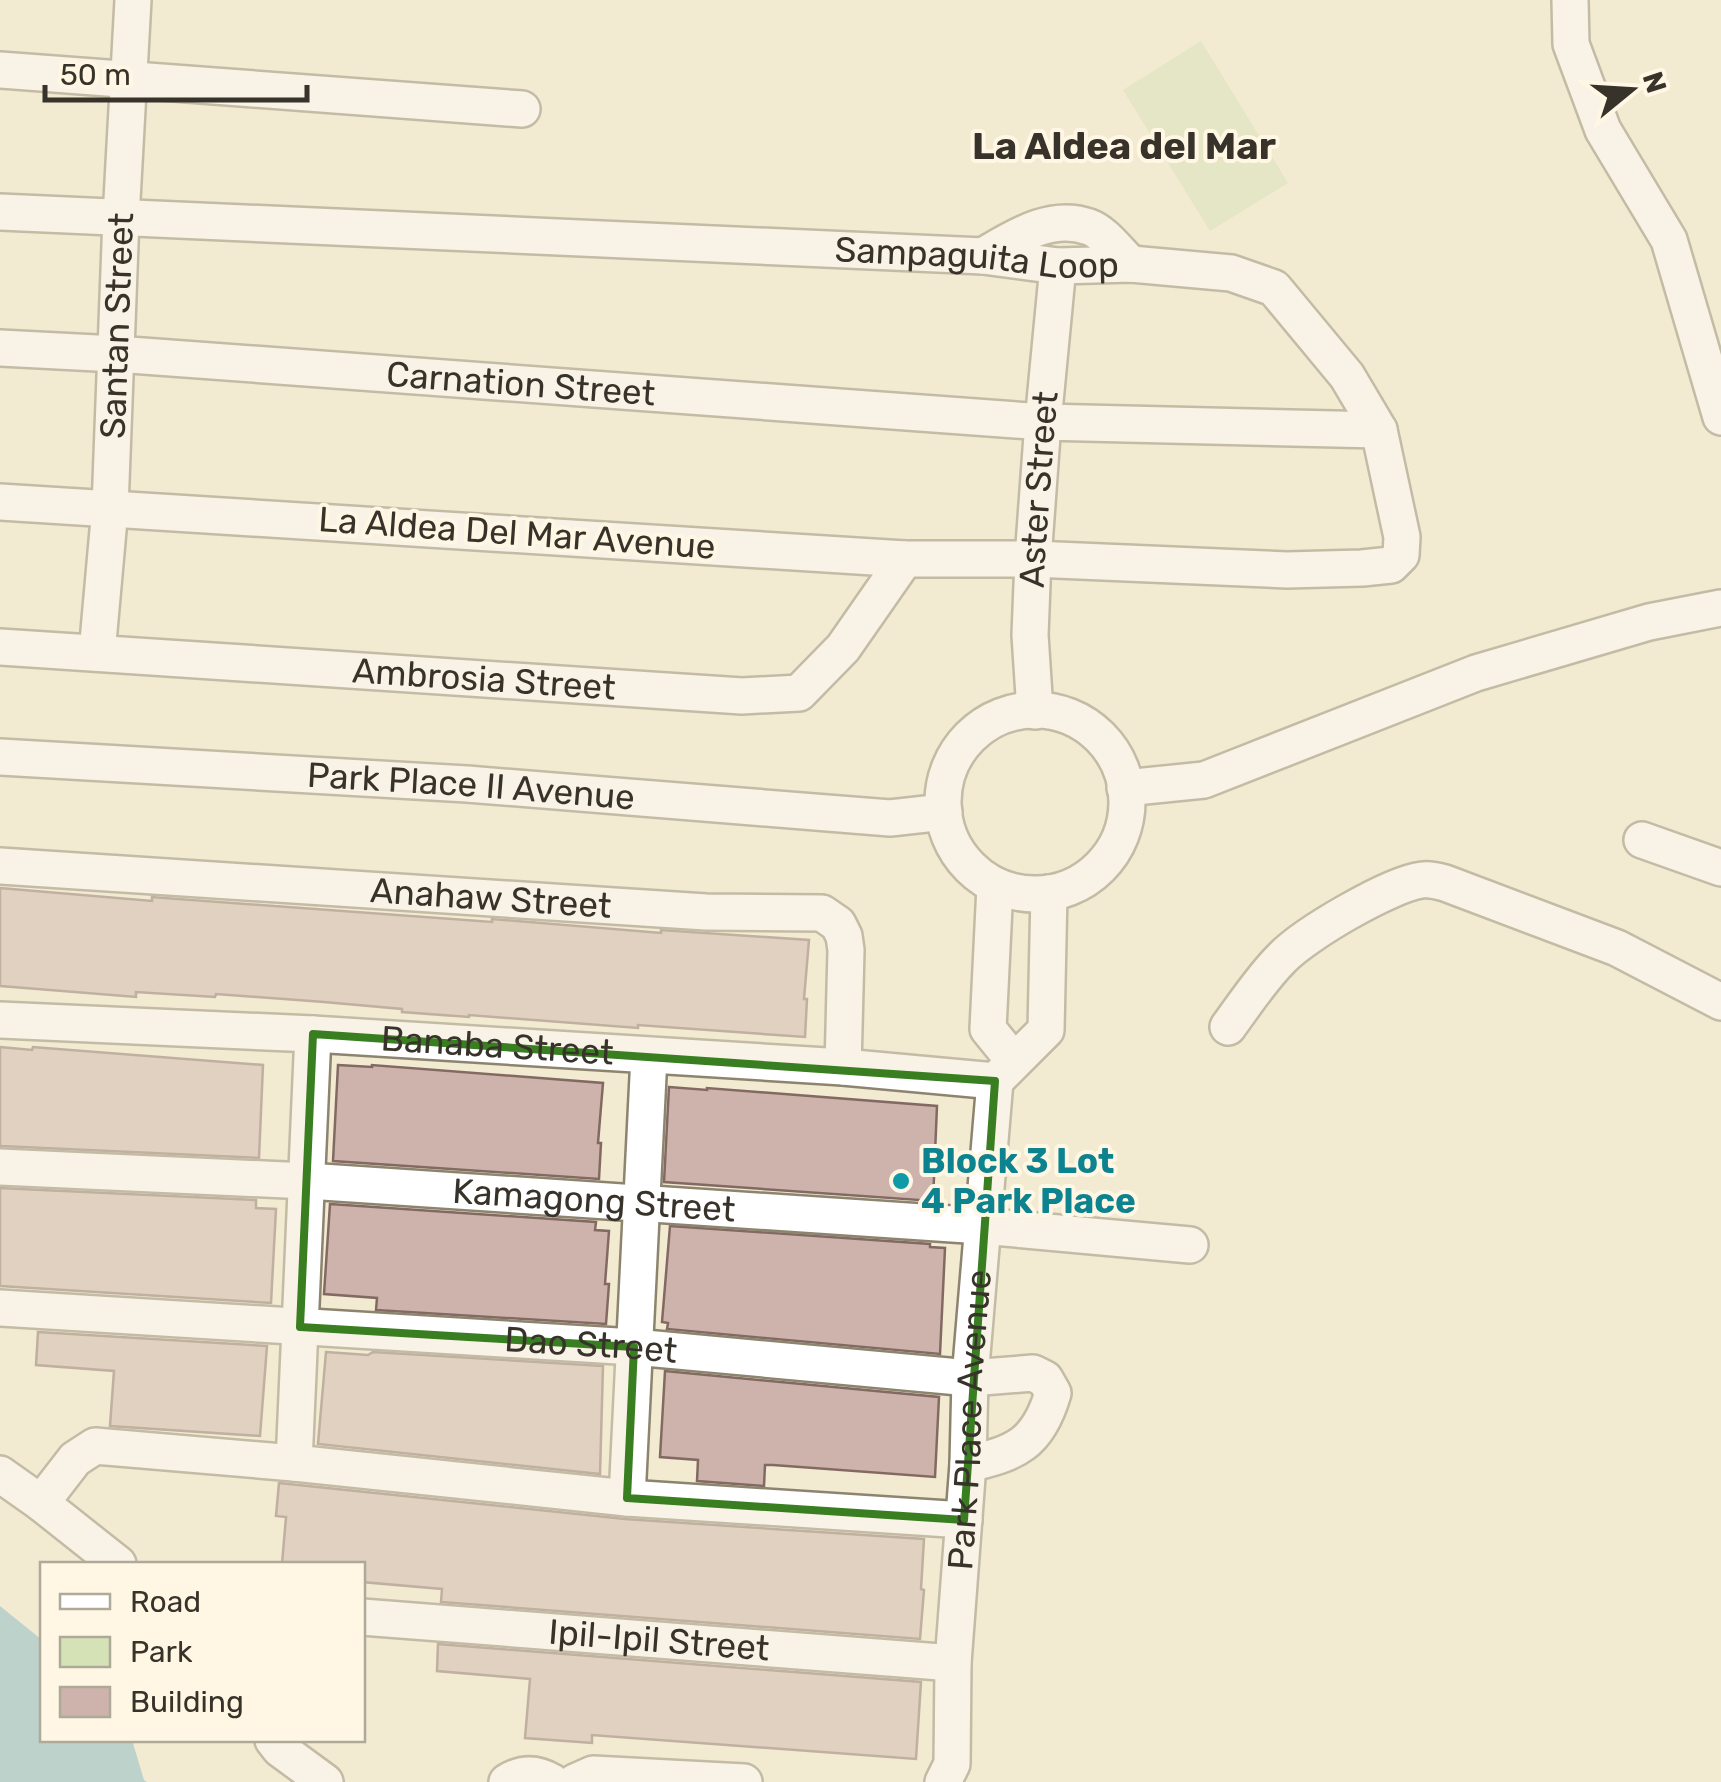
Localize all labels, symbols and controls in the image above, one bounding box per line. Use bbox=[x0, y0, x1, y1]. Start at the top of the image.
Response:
scale bar bbox=[45, 40, 308, 102]
north arrow bbox=[1581, 40, 1681, 140]
text: 50 m bbox=[60, 57, 131, 93]
text: N bbox=[1635, 68, 1673, 97]
district label: La Aldea del Mar bbox=[972, 123, 1276, 169]
street label: Santan Street bbox=[92, 212, 142, 439]
street label: Sampaguita Loop bbox=[834, 228, 1119, 287]
street label: Carnation Street bbox=[385, 353, 657, 414]
street label: Aster Street bbox=[1011, 389, 1067, 588]
street label: La Aldea Del Mar Avenue bbox=[317, 498, 717, 568]
street label: Ambrosia Street bbox=[351, 649, 617, 709]
street label: Park Place II Avenue bbox=[306, 754, 637, 818]
street label: Anahaw Street bbox=[369, 869, 613, 927]
street label: Banaba Street bbox=[380, 1017, 615, 1074]
place label: Block 3 Lot 4 Park Place bbox=[921, 1140, 1136, 1222]
street label: Kamagong Street bbox=[451, 1170, 737, 1231]
marker: Block 3 Lot 4 Park Place bbox=[890, 1170, 912, 1192]
street label: Park Place Avenue bbox=[939, 1268, 1000, 1571]
street label: Dao Street bbox=[503, 1318, 679, 1372]
legend bbox=[40, 1562, 365, 1742]
text: Road bbox=[130, 1584, 201, 1620]
street label: Ipil-Ipil Street bbox=[547, 1611, 771, 1670]
text: Park bbox=[130, 1634, 193, 1670]
text: Building bbox=[130, 1684, 244, 1720]

